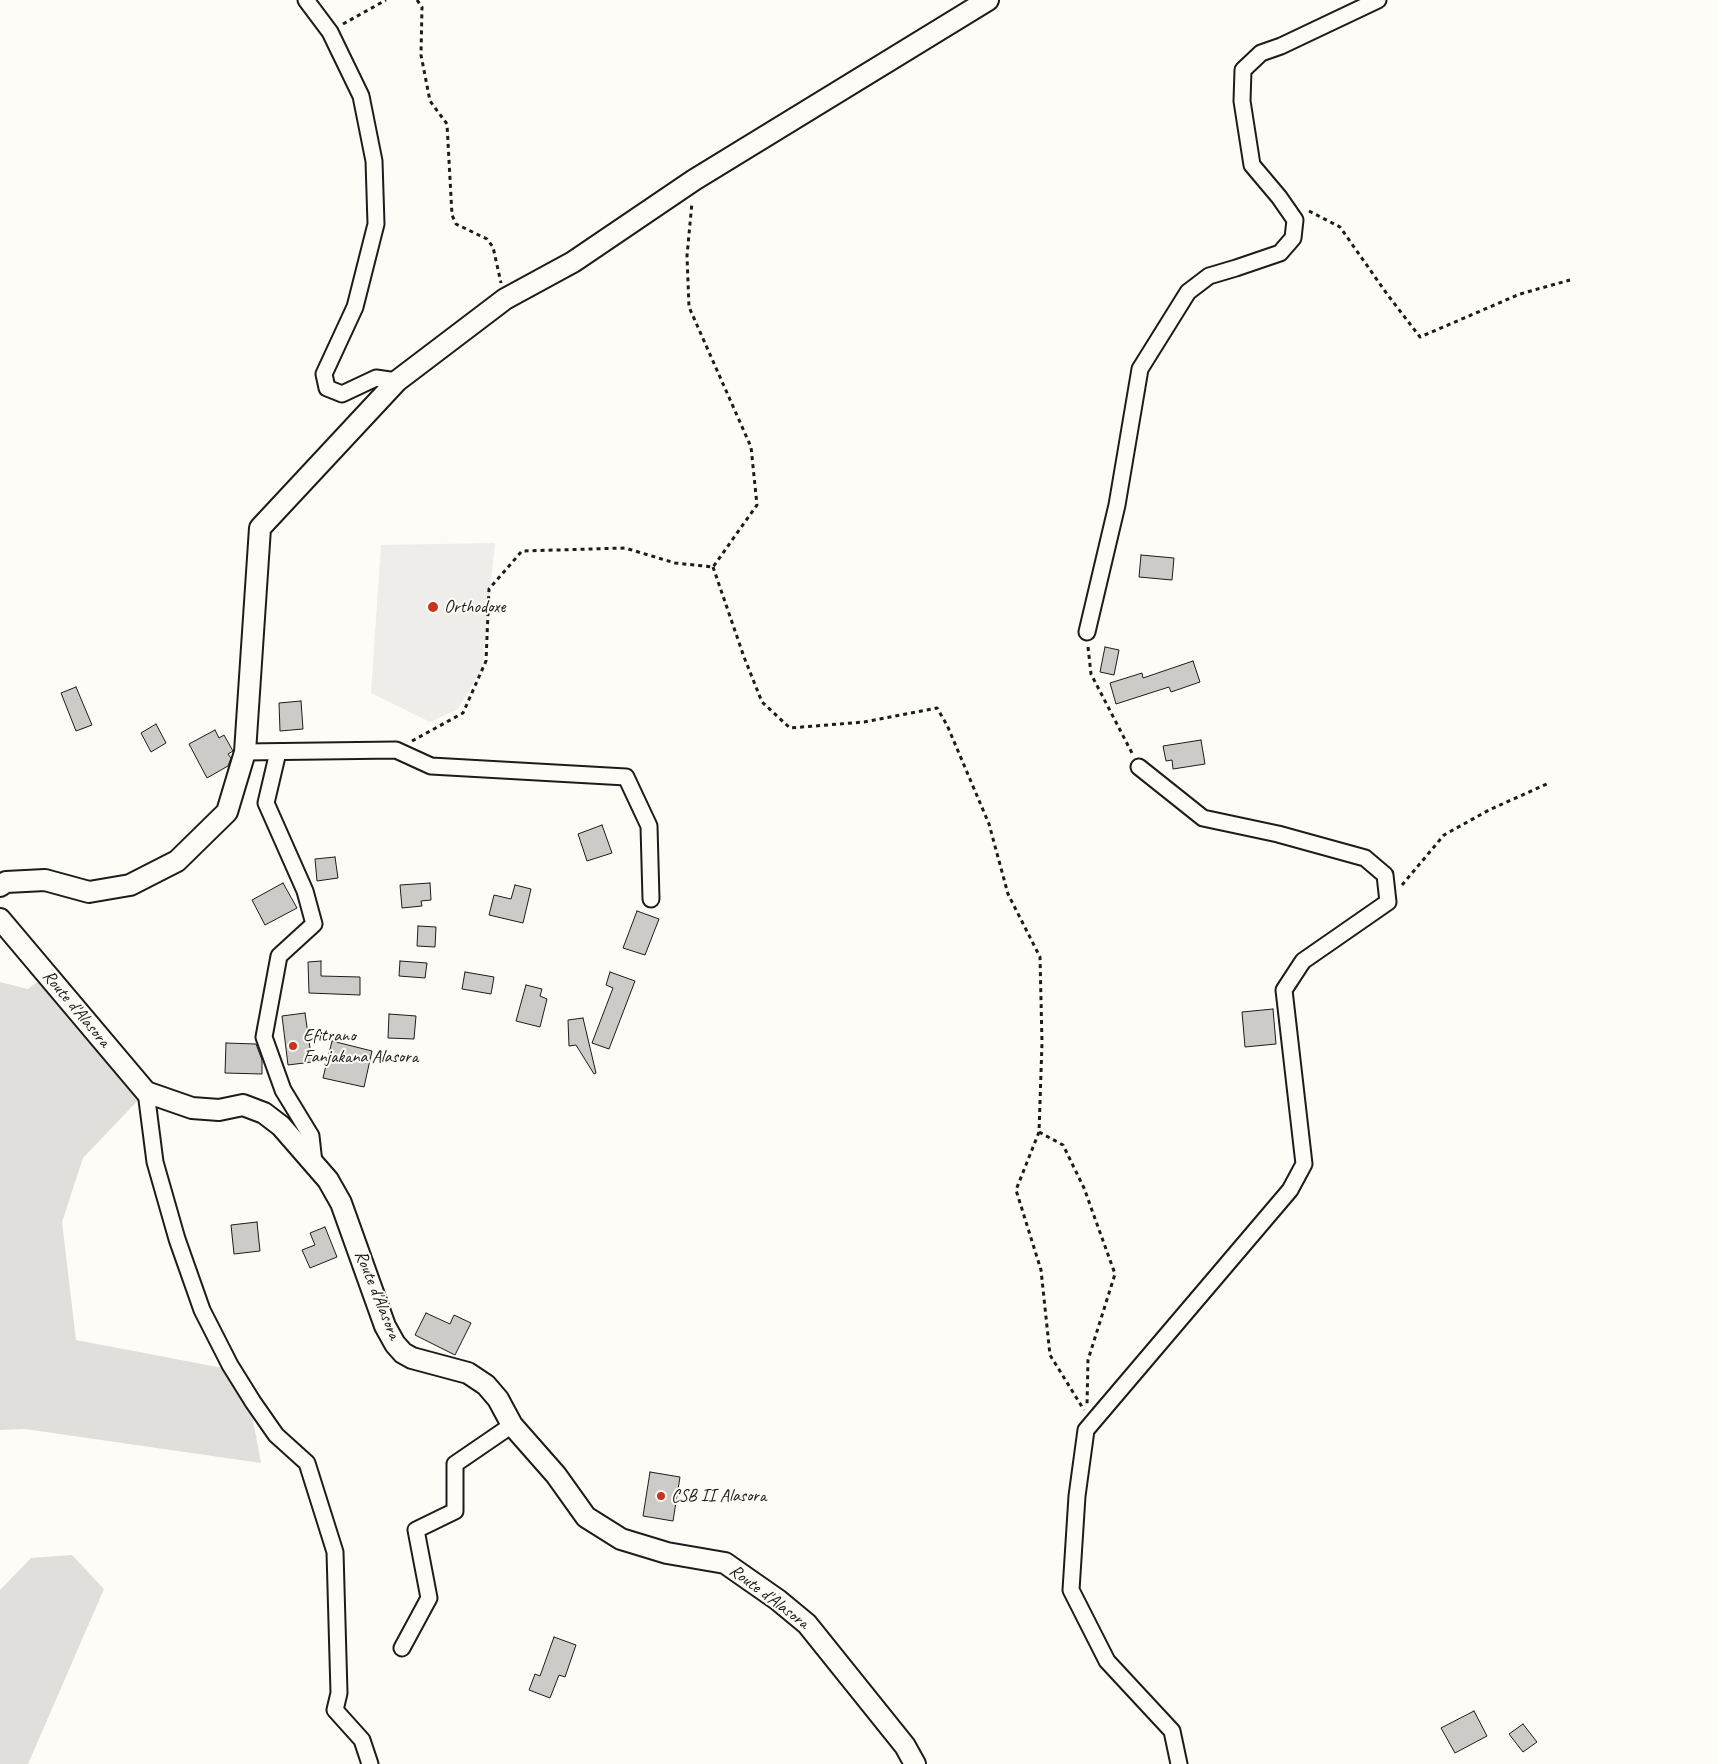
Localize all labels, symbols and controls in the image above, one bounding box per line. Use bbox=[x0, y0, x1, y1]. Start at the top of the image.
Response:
place label: Orthodoxe bbox=[444, 596, 505, 618]
marker: Orthodoxe bbox=[426, 600, 440, 614]
street label: Route d'Alasora bbox=[37, 966, 115, 1052]
place label: Efitrano Fanjakana Alasora bbox=[303, 1025, 418, 1068]
marker: Efitrano Fanjakana Alasora bbox=[287, 1040, 299, 1052]
street label: Route d'Alasora bbox=[349, 1247, 405, 1343]
place label: CSB II Alasora bbox=[671, 1485, 766, 1507]
marker: CSB II Alasora bbox=[655, 1490, 667, 1502]
street label: Route d'Alasora bbox=[725, 1560, 813, 1634]

